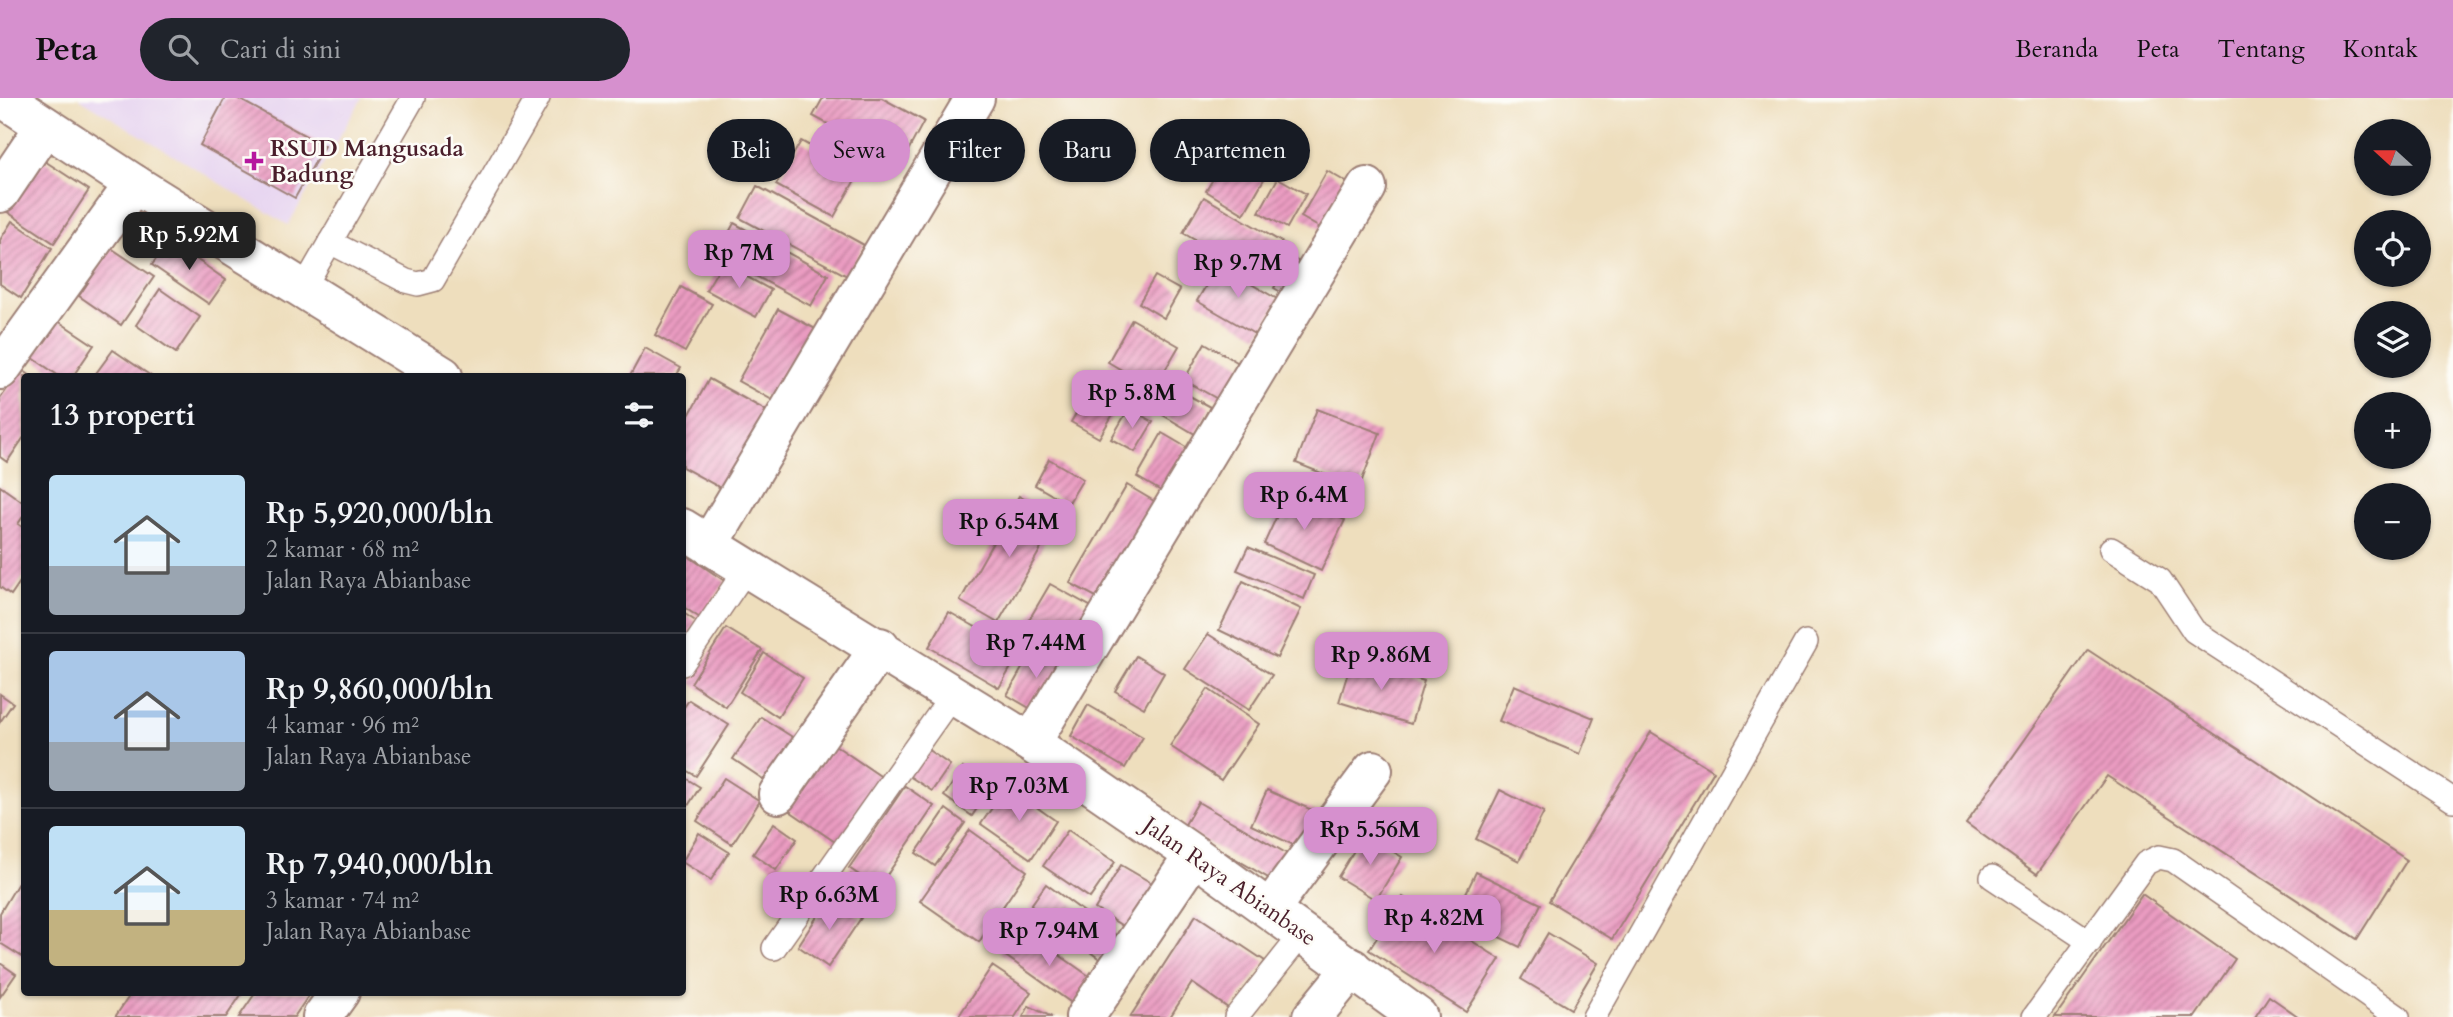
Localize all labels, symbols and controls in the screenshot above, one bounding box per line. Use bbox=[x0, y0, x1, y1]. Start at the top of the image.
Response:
search box bbox=[140, 18, 630, 81]
text: Peta bbox=[35, 27, 98, 72]
icon: search bbox=[164, 30, 202, 68]
text: Cari di sini bbox=[220, 32, 341, 67]
text: Beranda bbox=[2015, 33, 2098, 66]
text: Peta bbox=[2136, 33, 2180, 66]
text: Tentang bbox=[2218, 33, 2305, 66]
text: Kontak bbox=[2343, 33, 2418, 66]
chip: Beli bbox=[707, 119, 795, 182]
chip: Sewa bbox=[809, 119, 910, 182]
chip: Filter bbox=[924, 119, 1025, 182]
chip: Baru bbox=[1039, 119, 1136, 182]
chip: Apartemen bbox=[1150, 119, 1310, 182]
north arrow bbox=[2354, 119, 2431, 196]
map controls bbox=[2354, 119, 2431, 560]
place label: RSUD Mangusada Badung bbox=[270, 133, 465, 190]
marker: RSUD Mangusada Badung bbox=[244, 151, 264, 171]
button: locate bbox=[2354, 210, 2431, 287]
pin: Rp 5.92M bbox=[117, 212, 261, 272]
text: Rp 5.92M bbox=[139, 219, 239, 250]
pin: Rp 7M bbox=[690, 230, 788, 290]
text: Rp 7M bbox=[704, 237, 774, 268]
pin: Rp 9.7M bbox=[1173, 240, 1303, 300]
text: Rp 9.7M bbox=[1194, 247, 1282, 278]
button: layers bbox=[2354, 301, 2431, 378]
pin: Rp 5.8M bbox=[1067, 370, 1197, 430]
text: Rp 5.8M bbox=[1088, 377, 1176, 408]
button: + bbox=[2354, 392, 2431, 469]
text: 13 properti bbox=[49, 395, 195, 436]
icon: filters bbox=[620, 396, 658, 434]
pin: Rp 6.4M bbox=[1239, 472, 1369, 532]
text: Rp 6.4M bbox=[1260, 479, 1348, 510]
button: − bbox=[2354, 483, 2431, 560]
text: Rp 5,920,000/bln bbox=[266, 493, 493, 534]
pin: Rp 6.54M bbox=[937, 500, 1081, 559]
icon: home bbox=[105, 503, 189, 587]
text: Rp 6.54M bbox=[959, 506, 1059, 537]
text: 2 kamar · 68 m² bbox=[266, 534, 419, 565]
text: Jalan Raya Abianbase bbox=[266, 565, 472, 596]
pin: Rp 7.44M bbox=[964, 620, 1108, 680]
text: Rp 7.44M bbox=[986, 627, 1086, 658]
pin: Rp 9.86M bbox=[1309, 632, 1453, 692]
text: Rp 9.86M bbox=[1331, 639, 1431, 670]
text: Rp 9,860,000/bln bbox=[266, 669, 493, 710]
icon: home bbox=[105, 679, 189, 763]
text: 4 kamar · 96 m² bbox=[266, 710, 419, 741]
text: Jalan Raya Abianbase bbox=[266, 741, 472, 772]
pin: Rp 7.03M bbox=[947, 764, 1091, 823]
text: Rp 7.03M bbox=[969, 770, 1069, 801]
street label: Jalan Raya Abianbase bbox=[1134, 808, 1323, 953]
pin: Rp 5.56M bbox=[1298, 808, 1442, 867]
text: Rp 5.56M bbox=[1320, 814, 1420, 845]
text: Rp 7,940,000/bln bbox=[266, 844, 493, 885]
icon: home bbox=[105, 854, 189, 938]
pin: Rp 6.63M bbox=[757, 872, 901, 932]
text: Rp 6.63M bbox=[779, 879, 879, 910]
text: 3 kamar · 74 m² bbox=[266, 885, 419, 916]
pin: Rp 4.82M bbox=[1362, 896, 1506, 955]
text: Rp 4.82M bbox=[1384, 902, 1484, 933]
pin: Rp 7.94M bbox=[977, 908, 1121, 968]
text: Rp 7.94M bbox=[999, 915, 1099, 946]
text: Jalan Raya Abianbase bbox=[266, 916, 472, 947]

